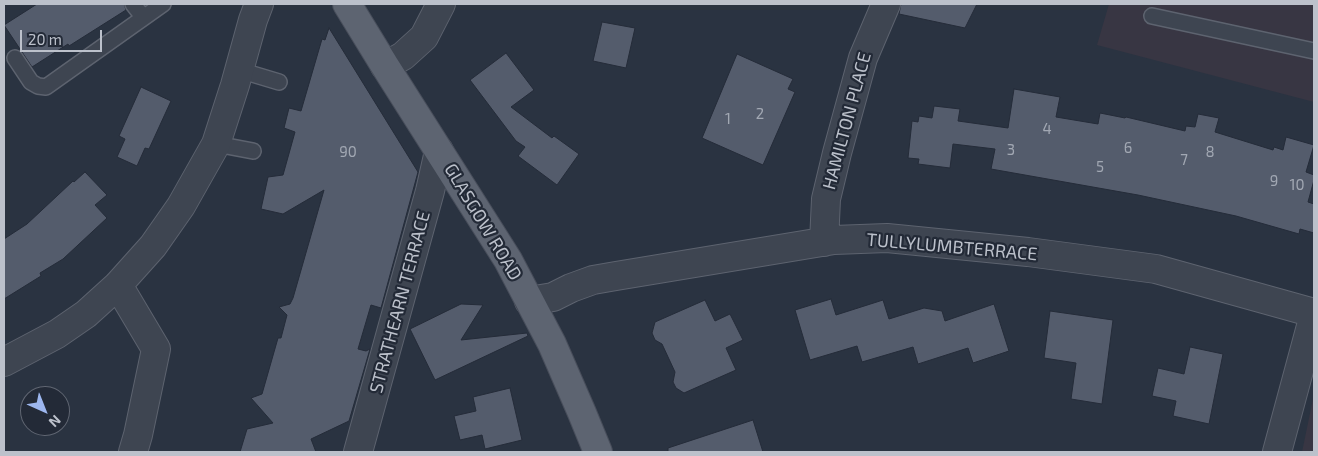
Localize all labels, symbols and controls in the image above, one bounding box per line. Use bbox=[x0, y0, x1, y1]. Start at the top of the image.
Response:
scale bar bbox=[22, 20, 105, 52]
text: 20 m bbox=[28, 30, 62, 48]
street label: HAMILTON PLACE bbox=[818, 50, 876, 192]
house number: 2 bbox=[756, 105, 764, 123]
house number: 1 bbox=[725, 110, 731, 128]
house number: 4 bbox=[1042, 120, 1052, 138]
house number: 6 bbox=[1124, 139, 1132, 157]
house number: 3 bbox=[1007, 141, 1015, 159]
house number: 90 bbox=[339, 143, 357, 161]
house number: 8 bbox=[1205, 143, 1215, 161]
house number: 7 bbox=[1180, 151, 1188, 169]
house number: 5 bbox=[1096, 158, 1104, 176]
street label: GLASGOW ROAD bbox=[440, 160, 526, 284]
house number: 9 bbox=[1270, 172, 1278, 190]
house number: 10 bbox=[1289, 176, 1305, 194]
street label: STRATHEARN TERRACE bbox=[365, 209, 435, 395]
street label: TULLYLUMBTERRACE bbox=[866, 229, 1038, 265]
north arrow bbox=[20, 386, 70, 436]
text: N bbox=[46, 412, 65, 431]

